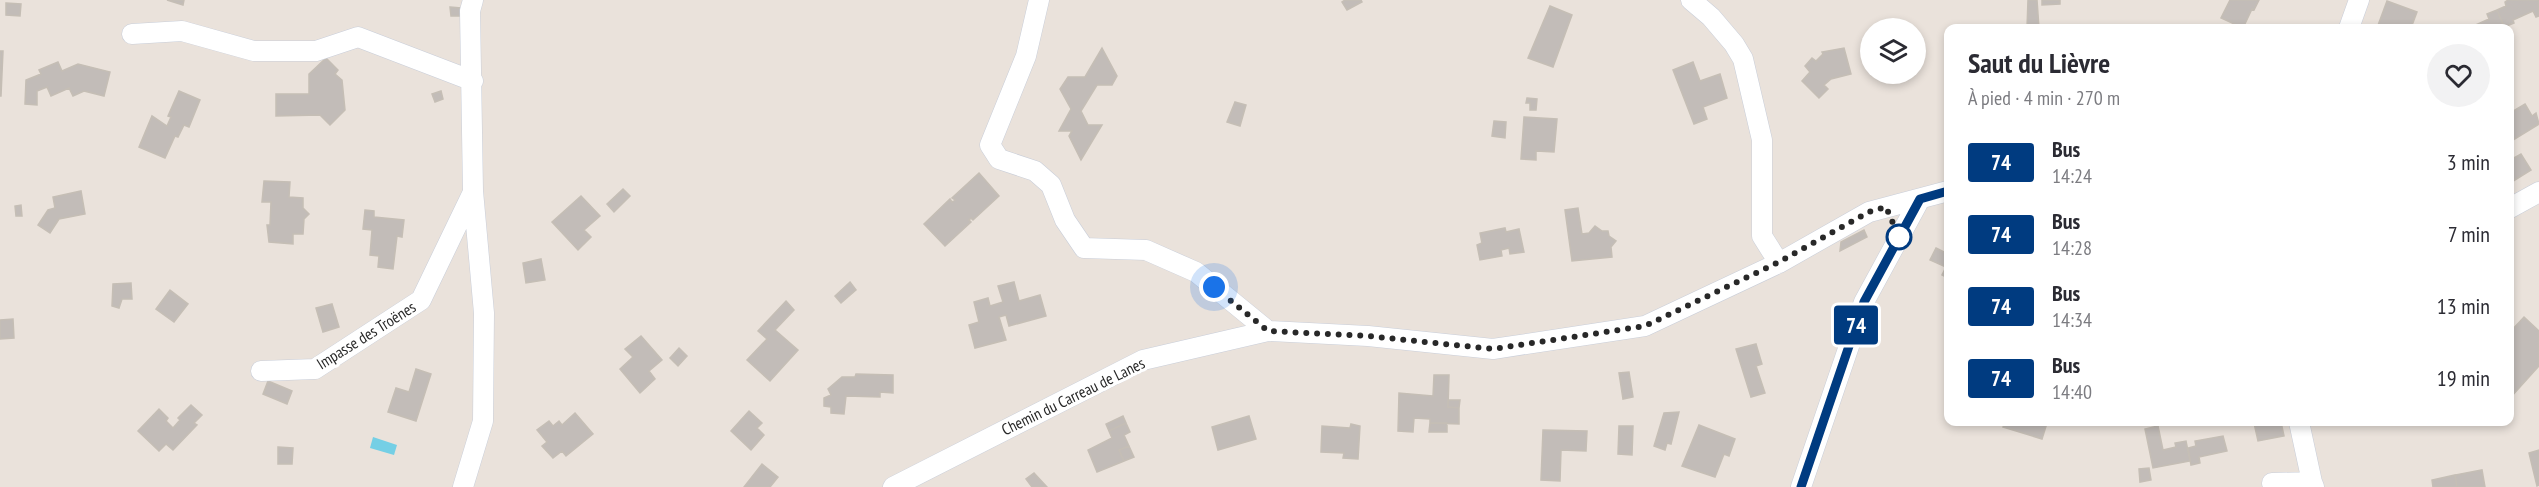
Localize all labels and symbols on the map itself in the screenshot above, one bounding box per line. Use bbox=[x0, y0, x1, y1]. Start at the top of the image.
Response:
unlabelled marker bbox=[1886, 224, 1912, 250]
your location bbox=[1199, 272, 1229, 302]
street label: Impasse des Troënes bbox=[313, 297, 419, 373]
line badge: 74 bbox=[1829, 306, 1883, 344]
street label: Chemin du Carreau de Lanes bbox=[998, 353, 1148, 439]

